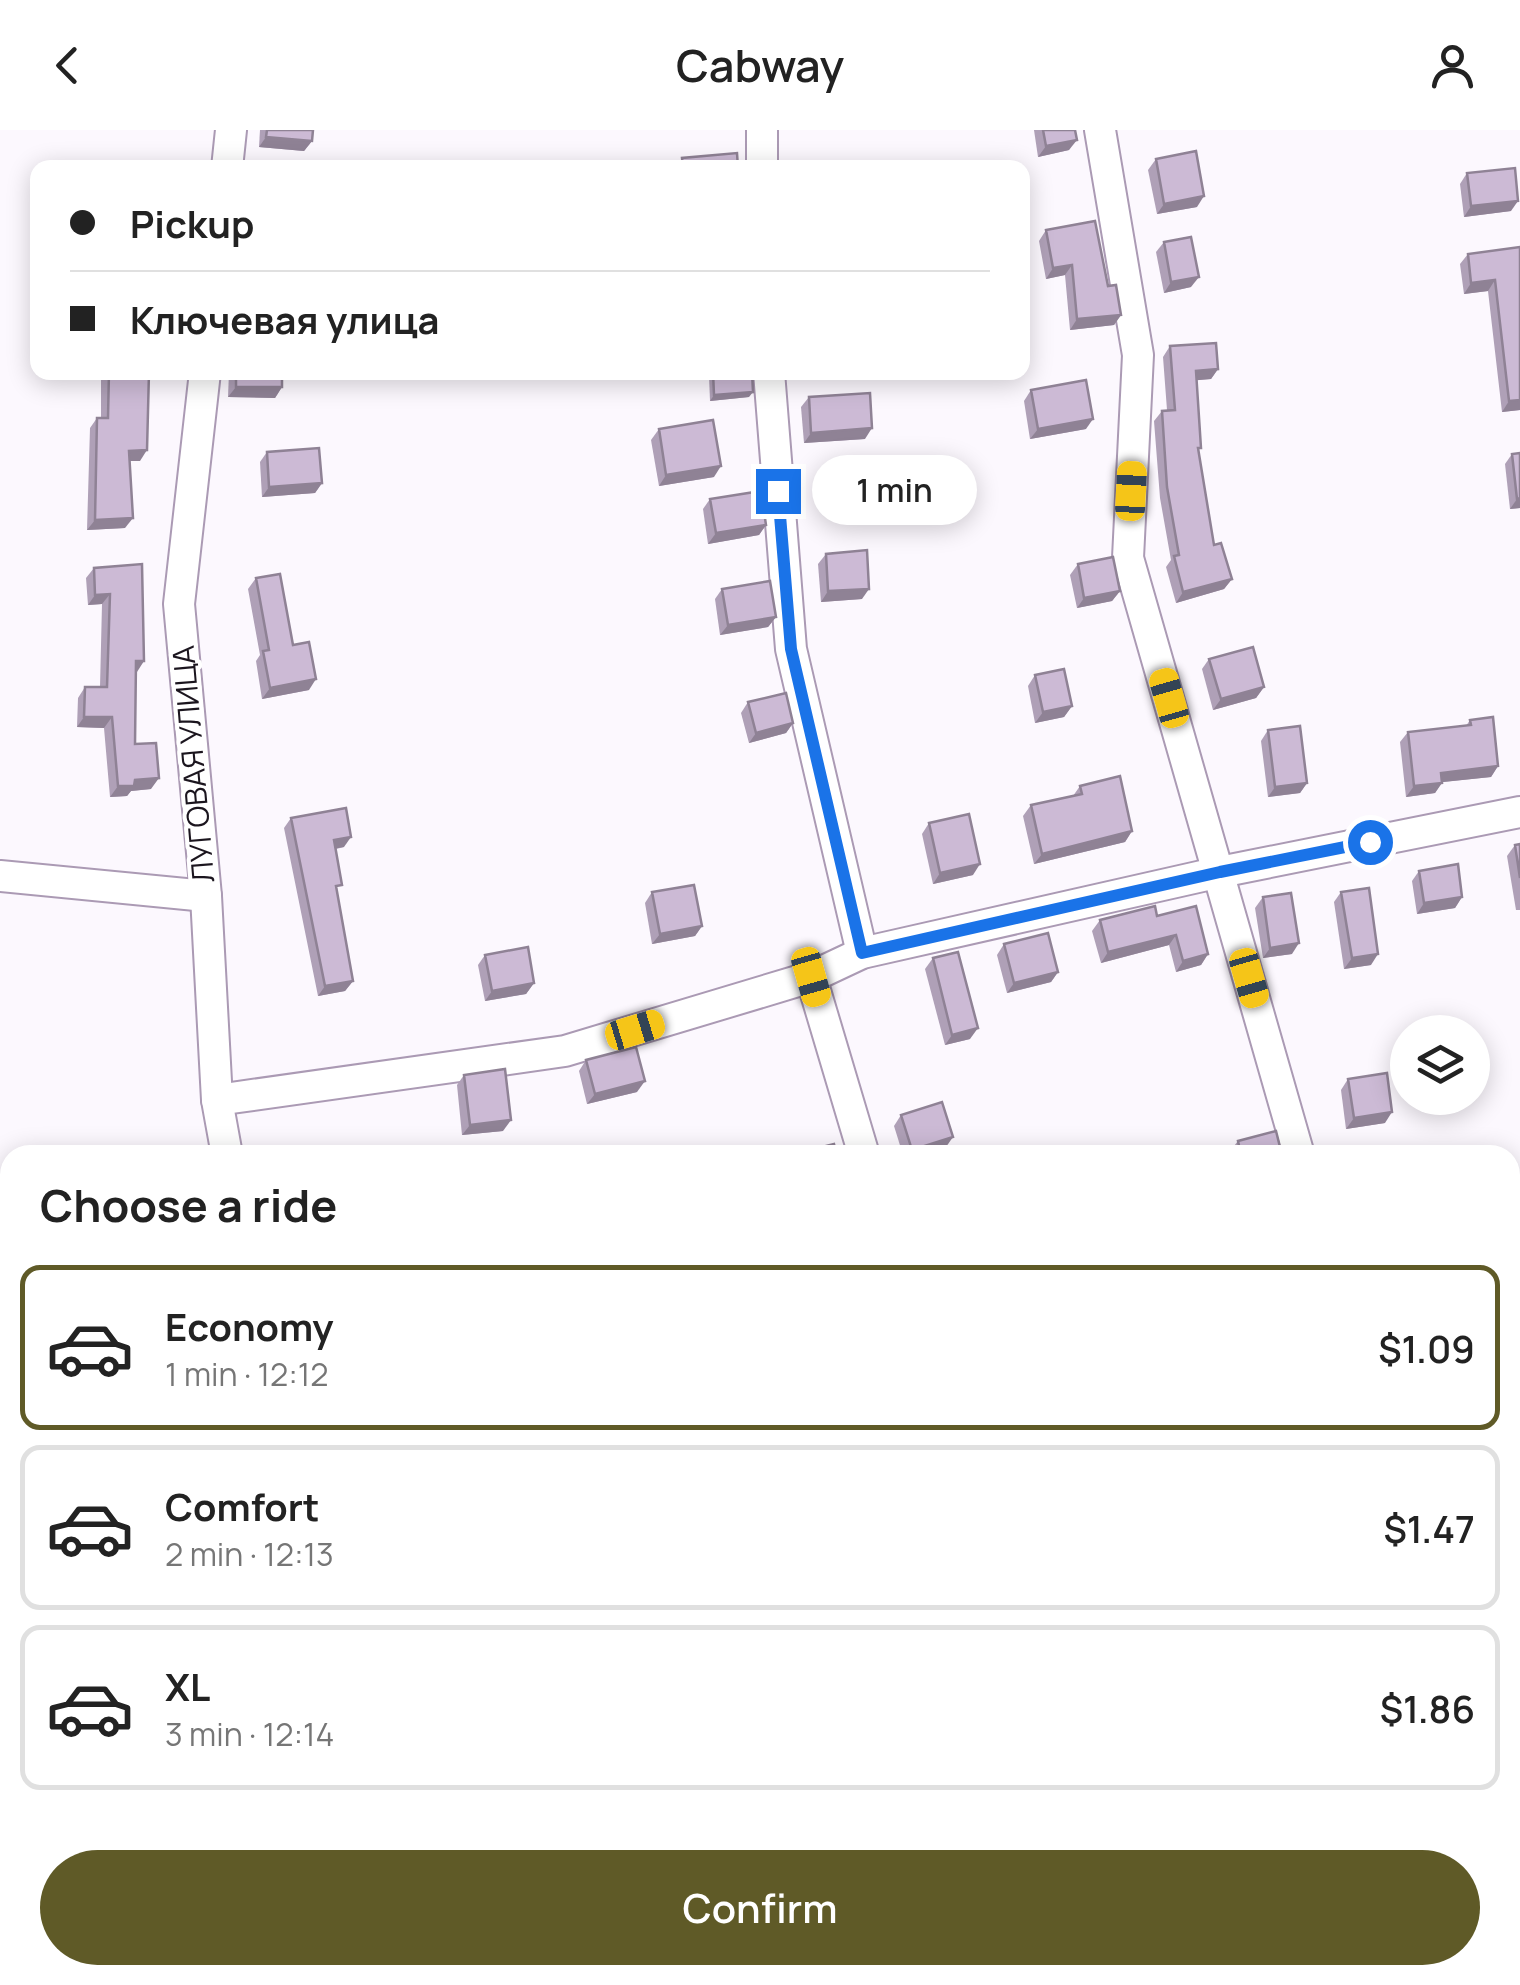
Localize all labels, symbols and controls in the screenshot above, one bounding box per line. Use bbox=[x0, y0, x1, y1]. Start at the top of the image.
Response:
text: Cabway bbox=[676, 34, 844, 96]
icon: back bbox=[40, 38, 95, 93]
icon: person bbox=[1425, 38, 1480, 93]
text: Pickup bbox=[130, 197, 254, 249]
text: Ключевая улица bbox=[130, 293, 439, 345]
callout: 1 min bbox=[813, 456, 978, 526]
car bbox=[1114, 460, 1148, 522]
text: 1 min bbox=[856, 468, 933, 512]
route end bbox=[756, 469, 801, 514]
street label: ЛУГОВАЯ УЛИЦА bbox=[162, 644, 223, 885]
car bbox=[1146, 665, 1192, 731]
route start bbox=[1348, 820, 1393, 865]
car bbox=[788, 944, 834, 1010]
car bbox=[1226, 945, 1272, 1011]
car bbox=[602, 1007, 668, 1053]
map controls bbox=[1390, 1015, 1490, 1115]
button: layers bbox=[1390, 1015, 1490, 1115]
text: Choose a ride bbox=[40, 1174, 337, 1236]
text: Economy bbox=[165, 1300, 334, 1352]
icon: car bbox=[45, 1303, 135, 1393]
text: $1.09 bbox=[1378, 1322, 1475, 1374]
text: 1 min · 12:12 bbox=[165, 1352, 329, 1396]
text: Comfort bbox=[165, 1480, 319, 1532]
icon: car bbox=[45, 1483, 135, 1573]
text: $1.47 bbox=[1383, 1502, 1475, 1554]
text: 2 min · 12:13 bbox=[165, 1532, 334, 1576]
text: XL bbox=[165, 1660, 210, 1712]
icon: car bbox=[45, 1663, 135, 1753]
text: $1.86 bbox=[1380, 1682, 1475, 1734]
text: 3 min · 12:14 bbox=[165, 1712, 334, 1756]
button: Confirm bbox=[40, 1850, 1480, 1965]

